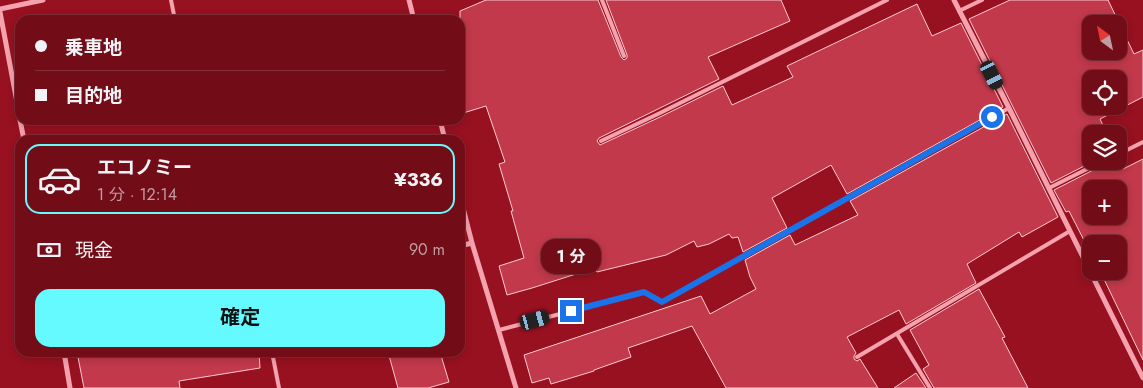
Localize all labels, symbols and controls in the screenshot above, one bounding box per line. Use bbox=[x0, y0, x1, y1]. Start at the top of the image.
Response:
north arrow bbox=[1082, 15, 1128, 60]
map controls bbox=[1082, 15, 1127, 280]
text: 乗車地 bbox=[65, 34, 122, 61]
car bbox=[978, 58, 1005, 92]
button: locate bbox=[1082, 70, 1127, 115]
text: 目的地 bbox=[65, 82, 122, 109]
route start bbox=[981, 106, 1003, 128]
button: layers bbox=[1082, 125, 1127, 170]
text: エコノミー bbox=[97, 154, 192, 181]
icon: car bbox=[37, 157, 82, 202]
text: ¥336 bbox=[394, 166, 443, 193]
button: + bbox=[1082, 180, 1127, 225]
text: 1 分 · 12:14 bbox=[97, 183, 177, 206]
button: − bbox=[1082, 235, 1127, 280]
icon: cash bbox=[35, 236, 63, 264]
text: 現金 bbox=[75, 237, 113, 264]
text: 90 m bbox=[409, 238, 445, 261]
callout: 1 分 bbox=[541, 238, 601, 274]
text: 1 分 bbox=[557, 245, 585, 268]
button: 確定 bbox=[35, 289, 445, 347]
route end bbox=[560, 300, 582, 322]
car bbox=[518, 309, 551, 331]

